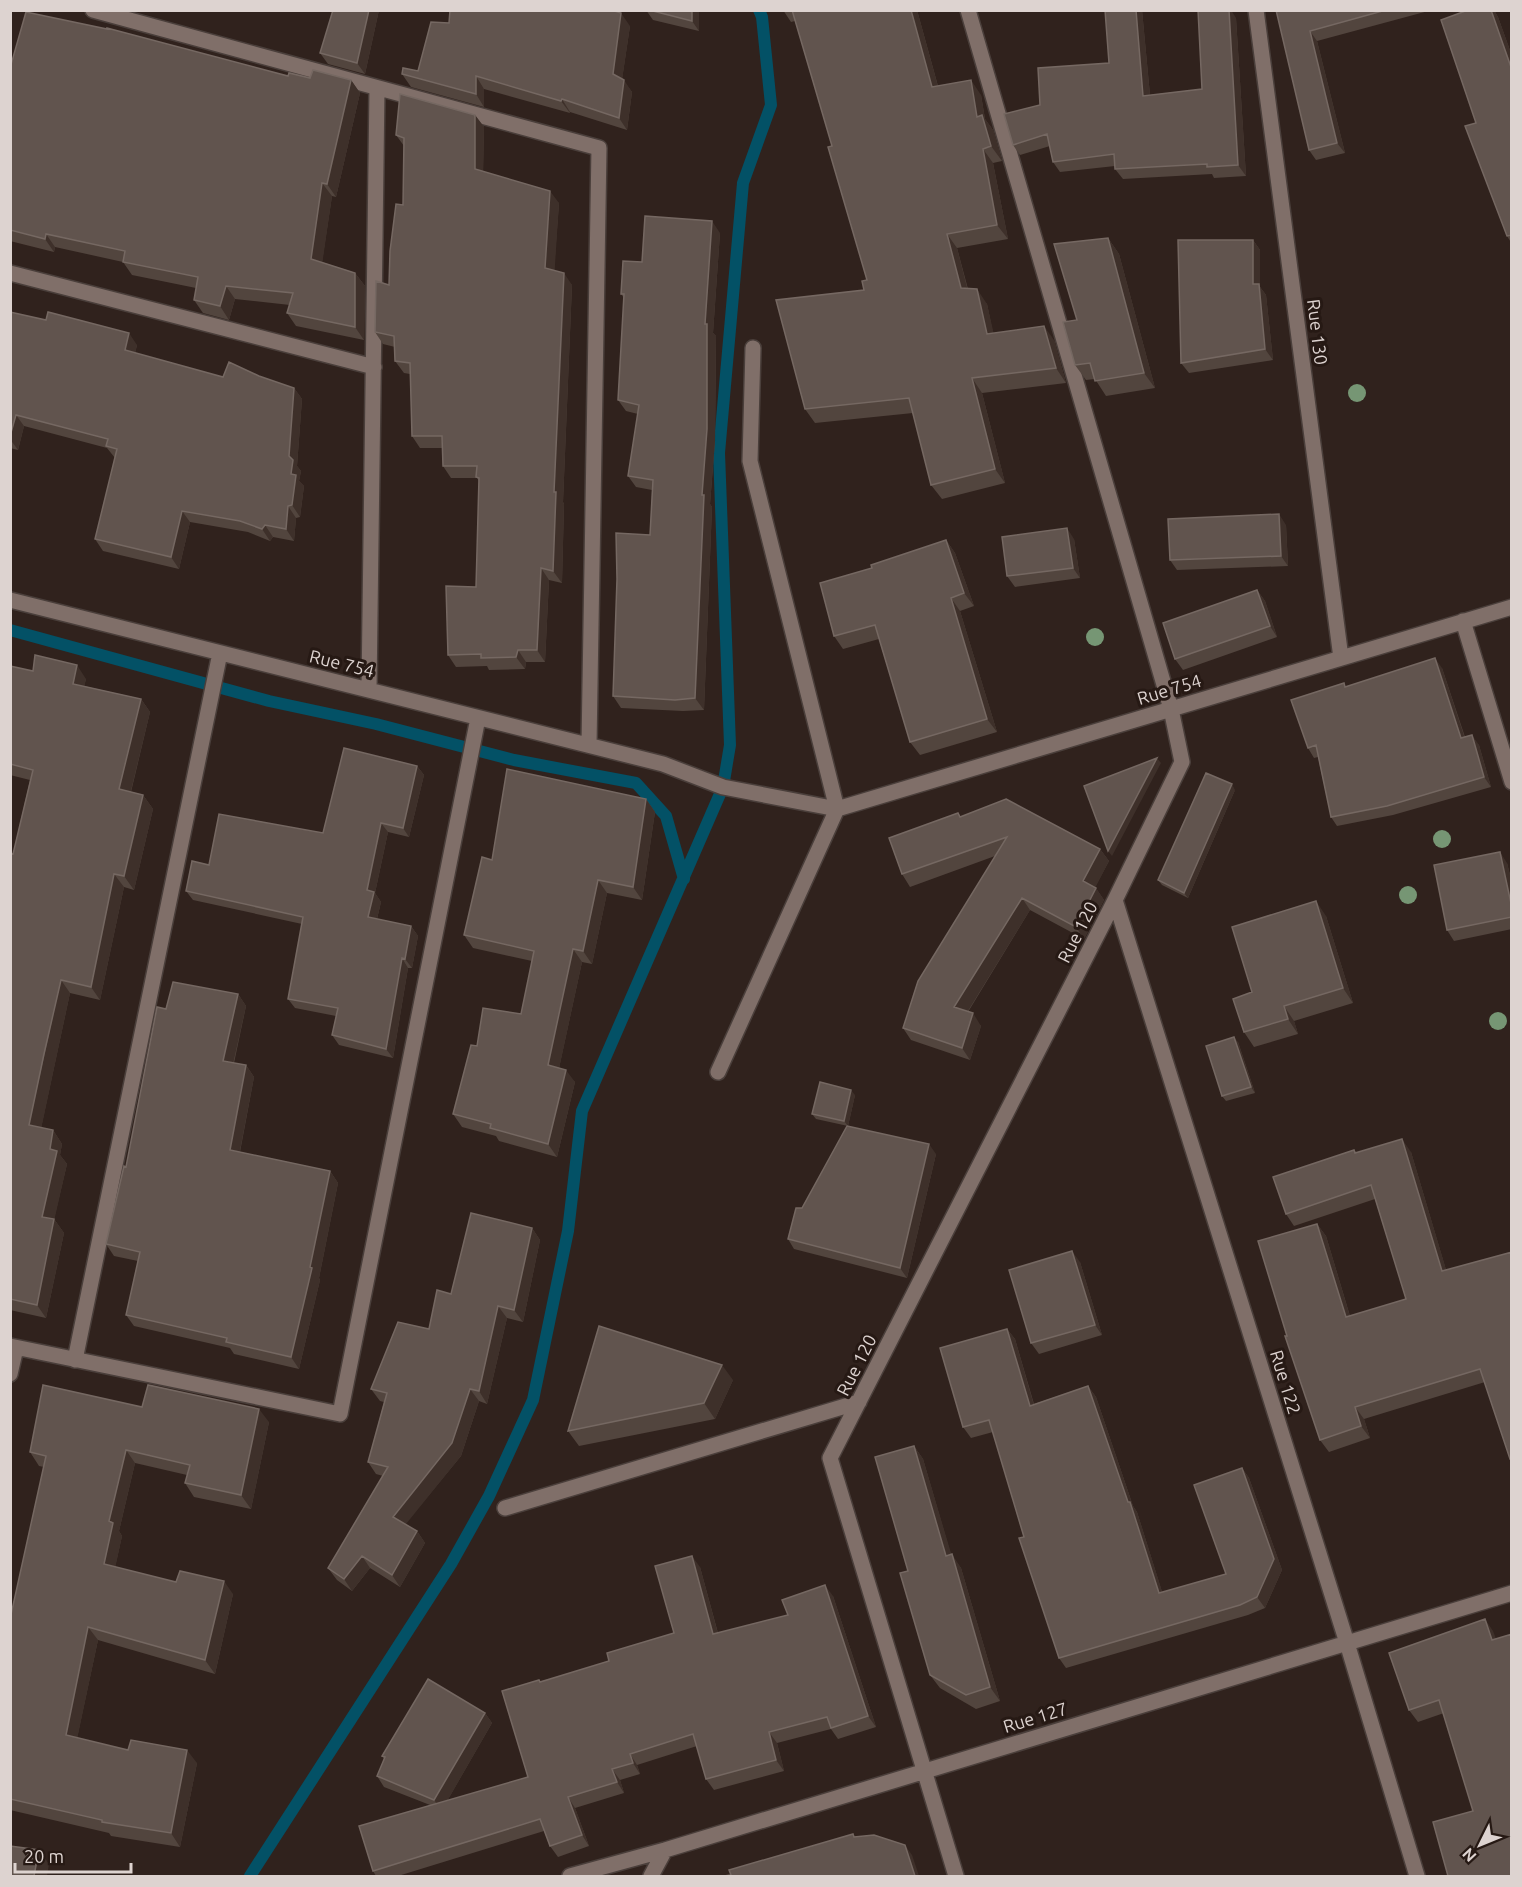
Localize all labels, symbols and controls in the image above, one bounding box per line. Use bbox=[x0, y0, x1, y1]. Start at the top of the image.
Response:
street label: Rue 130 bbox=[1304, 298, 1332, 366]
street label: Rue 754 bbox=[308, 645, 376, 681]
street label: Rue 754 bbox=[1135, 670, 1203, 708]
street label: Rue 120 bbox=[1053, 898, 1101, 966]
street label: Rue 120 bbox=[832, 1331, 880, 1399]
street label: Rue 122 bbox=[1267, 1348, 1305, 1416]
street label: Rue 127 bbox=[1001, 1698, 1069, 1736]
north arrow bbox=[1450, 1815, 1510, 1875]
scale bar bbox=[15, 1836, 130, 1874]
text: N bbox=[1458, 1845, 1480, 1866]
text: 20 m bbox=[24, 1846, 64, 1866]

